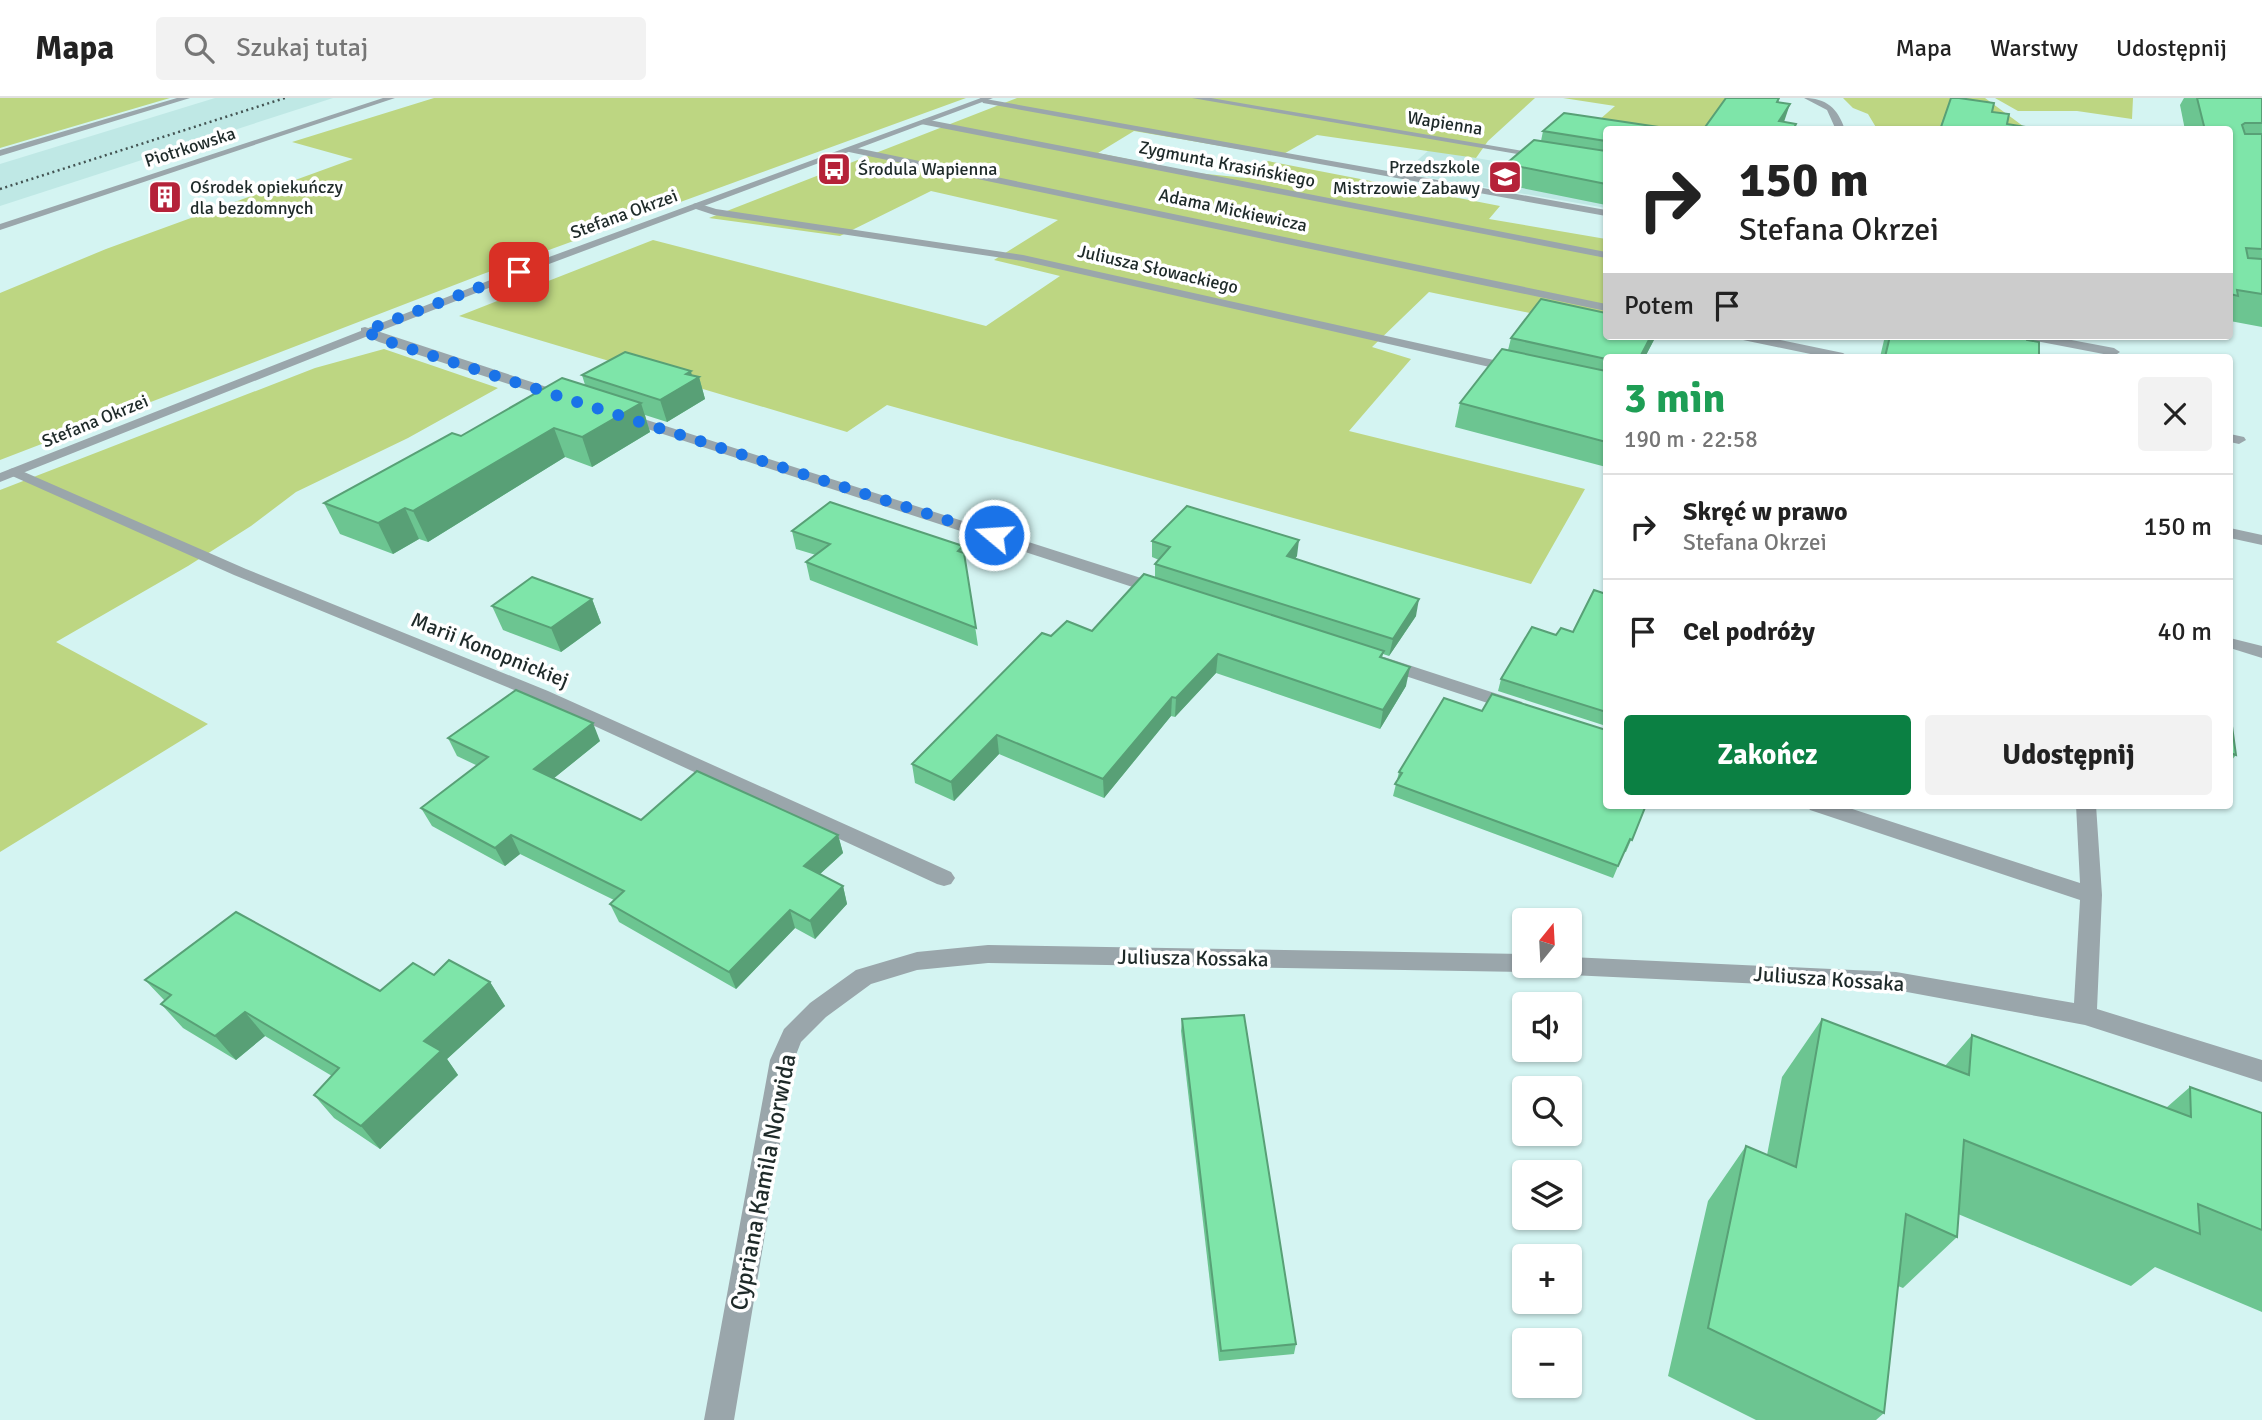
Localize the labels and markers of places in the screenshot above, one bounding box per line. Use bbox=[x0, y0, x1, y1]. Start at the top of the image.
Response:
bus stop icon: Środula Wapienna bbox=[815, 150, 853, 188]
place label: Przedszkole Mistrzowie Zabawy bbox=[1333, 156, 1481, 199]
place label: Środula Wapienna bbox=[858, 158, 997, 180]
school or university icon: Przedszkole Mistrzowie Zabawy bbox=[1486, 158, 1524, 196]
place label: Ośrodek opiekuńczy dla bezdomnych bbox=[190, 176, 344, 219]
building icon: Ośrodek opiekuńczy dla bezdomnych bbox=[146, 178, 184, 216]
pin bbox=[489, 242, 549, 302]

